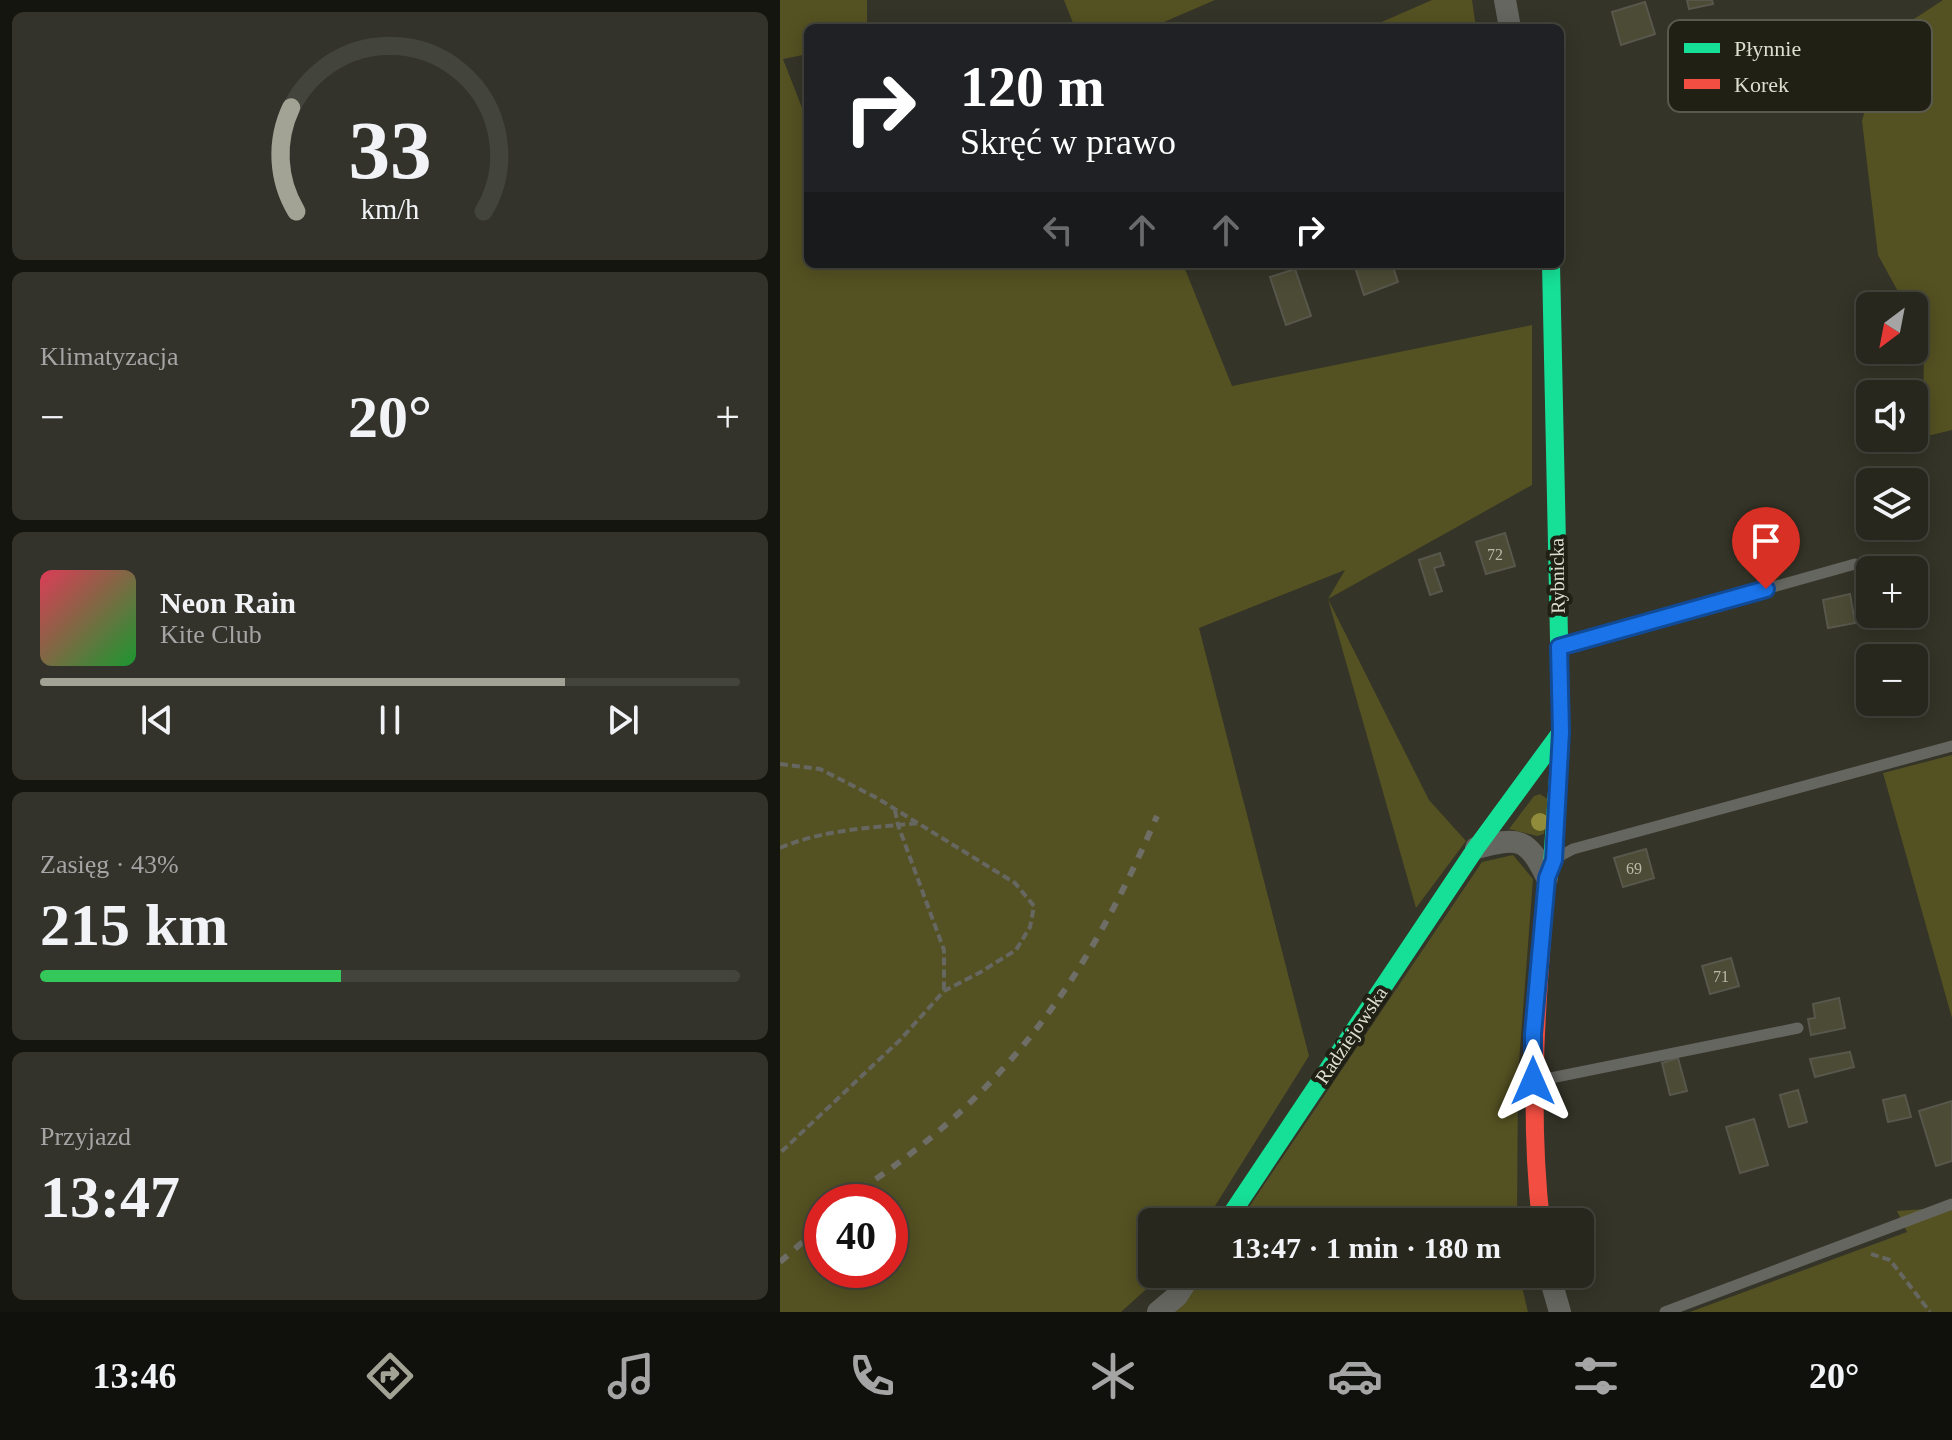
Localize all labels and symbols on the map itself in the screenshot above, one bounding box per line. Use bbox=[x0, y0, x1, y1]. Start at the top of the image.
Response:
legend bbox=[1668, 20, 1932, 112]
text: Płynnie bbox=[1734, 36, 1801, 61]
text: Korek bbox=[1734, 72, 1789, 97]
north arrow bbox=[1856, 292, 1928, 364]
pin bbox=[1732, 507, 1800, 589]
street label: Rybnicka bbox=[1545, 538, 1570, 614]
house number: 72 bbox=[1487, 546, 1503, 563]
house number: 69 bbox=[1626, 860, 1642, 877]
house number: 71 bbox=[1713, 968, 1729, 985]
street label: Radziejowska bbox=[1311, 982, 1392, 1088]
position arrow bbox=[1491, 1039, 1575, 1123]
speed limit sign: 40 bbox=[804, 1184, 908, 1288]

